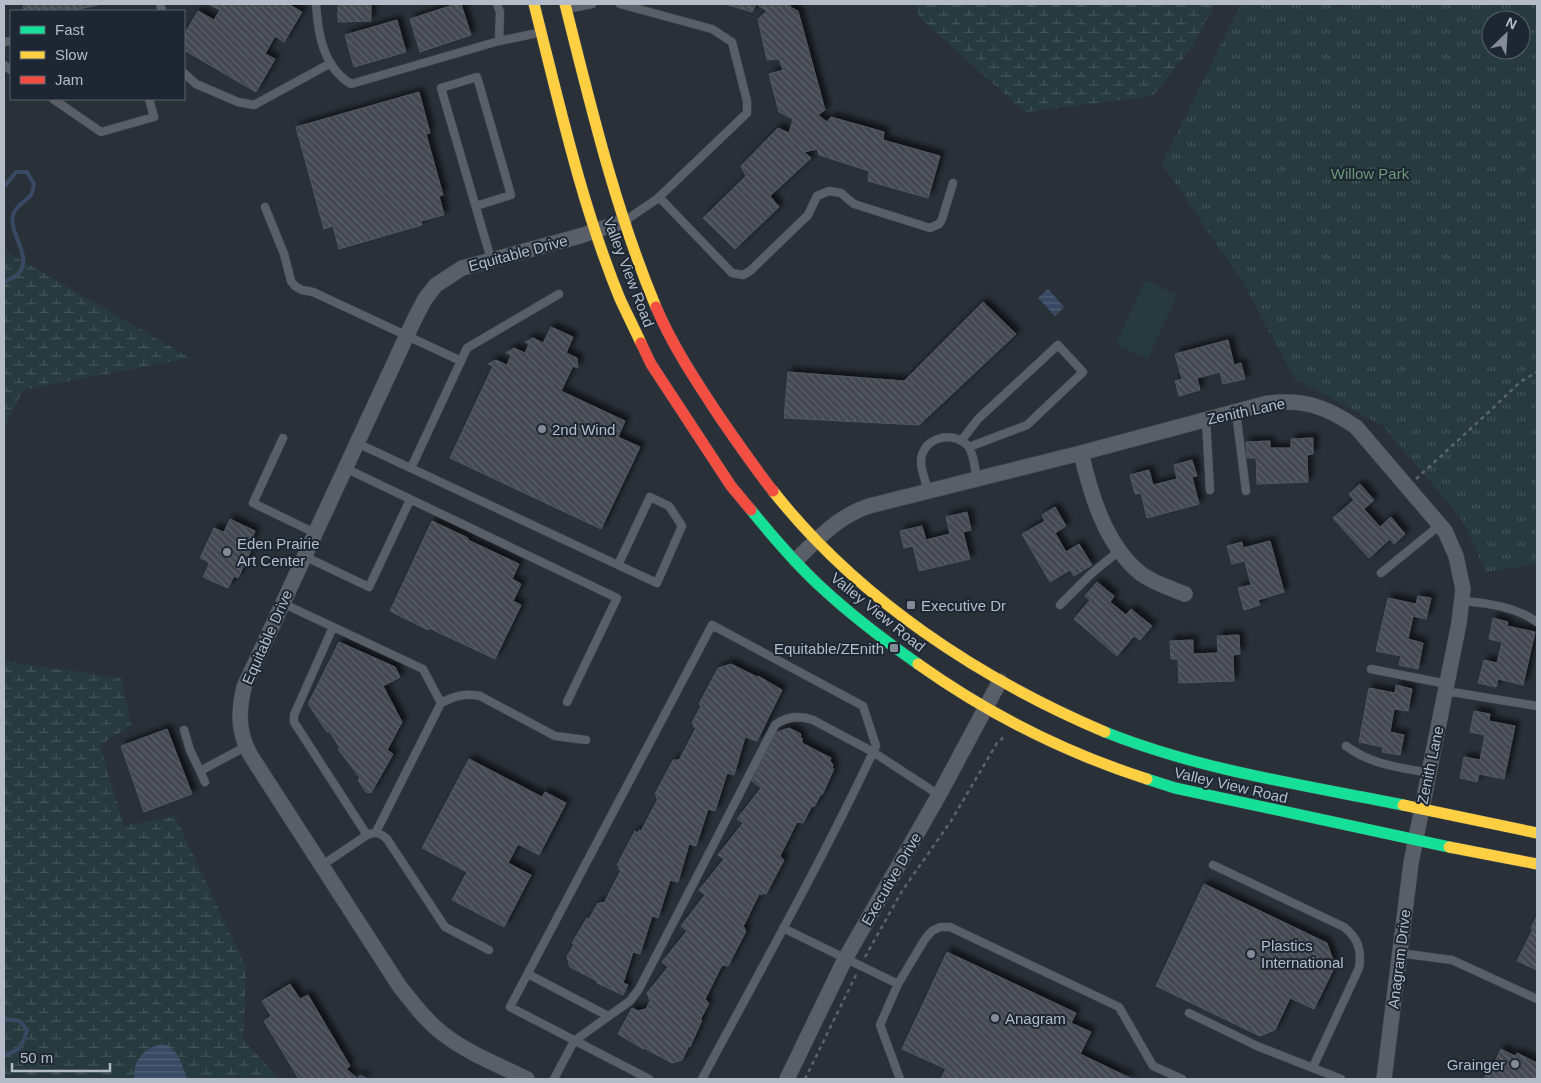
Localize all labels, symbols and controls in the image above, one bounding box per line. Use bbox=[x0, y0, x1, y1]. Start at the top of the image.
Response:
legend bbox=[10, 10, 185, 100]
north arrow bbox=[1481, 10, 1531, 60]
text: N bbox=[1504, 14, 1519, 33]
text: Fast bbox=[55, 21, 85, 38]
text: Slow bbox=[55, 46, 88, 63]
text: Jam bbox=[55, 71, 83, 88]
park label: Willow Park bbox=[1331, 165, 1410, 182]
street label: Valley View Road bbox=[600, 215, 658, 329]
street label: Equitable Drive bbox=[467, 232, 569, 274]
street label: Zenith Lane bbox=[1205, 394, 1287, 428]
place label: 2nd Wind bbox=[552, 421, 615, 438]
marker: 2nd Wind bbox=[536, 423, 548, 435]
place label: Eden Prairie Art Center bbox=[237, 535, 320, 569]
marker: Eden Prairie Art Center bbox=[221, 546, 233, 558]
street label: Valley View Road bbox=[828, 569, 928, 655]
street label: Equitable Drive bbox=[239, 587, 295, 687]
place label: Executive Dr bbox=[921, 597, 1006, 614]
marker: Executive Dr bbox=[905, 599, 917, 611]
place label: Equitable/ZEnith bbox=[774, 640, 884, 657]
marker: Equitable/ZEnith bbox=[888, 642, 900, 654]
street label: Zenith Lane bbox=[1413, 724, 1447, 806]
street label: Valley View Road bbox=[1172, 764, 1290, 806]
street label: Executive Drive bbox=[858, 830, 924, 928]
street label: Anagram Drive bbox=[1384, 908, 1414, 1010]
place label: Plastics International bbox=[1261, 937, 1344, 971]
marker: Plastics International bbox=[1245, 948, 1257, 960]
place label: Anagram bbox=[1005, 1010, 1066, 1027]
marker: Anagram bbox=[989, 1012, 1001, 1024]
scale bar bbox=[12, 1040, 110, 1072]
text: 50 m bbox=[20, 1049, 53, 1066]
place label: Grainger bbox=[1447, 1056, 1505, 1073]
marker: Grainger bbox=[1509, 1058, 1521, 1070]

